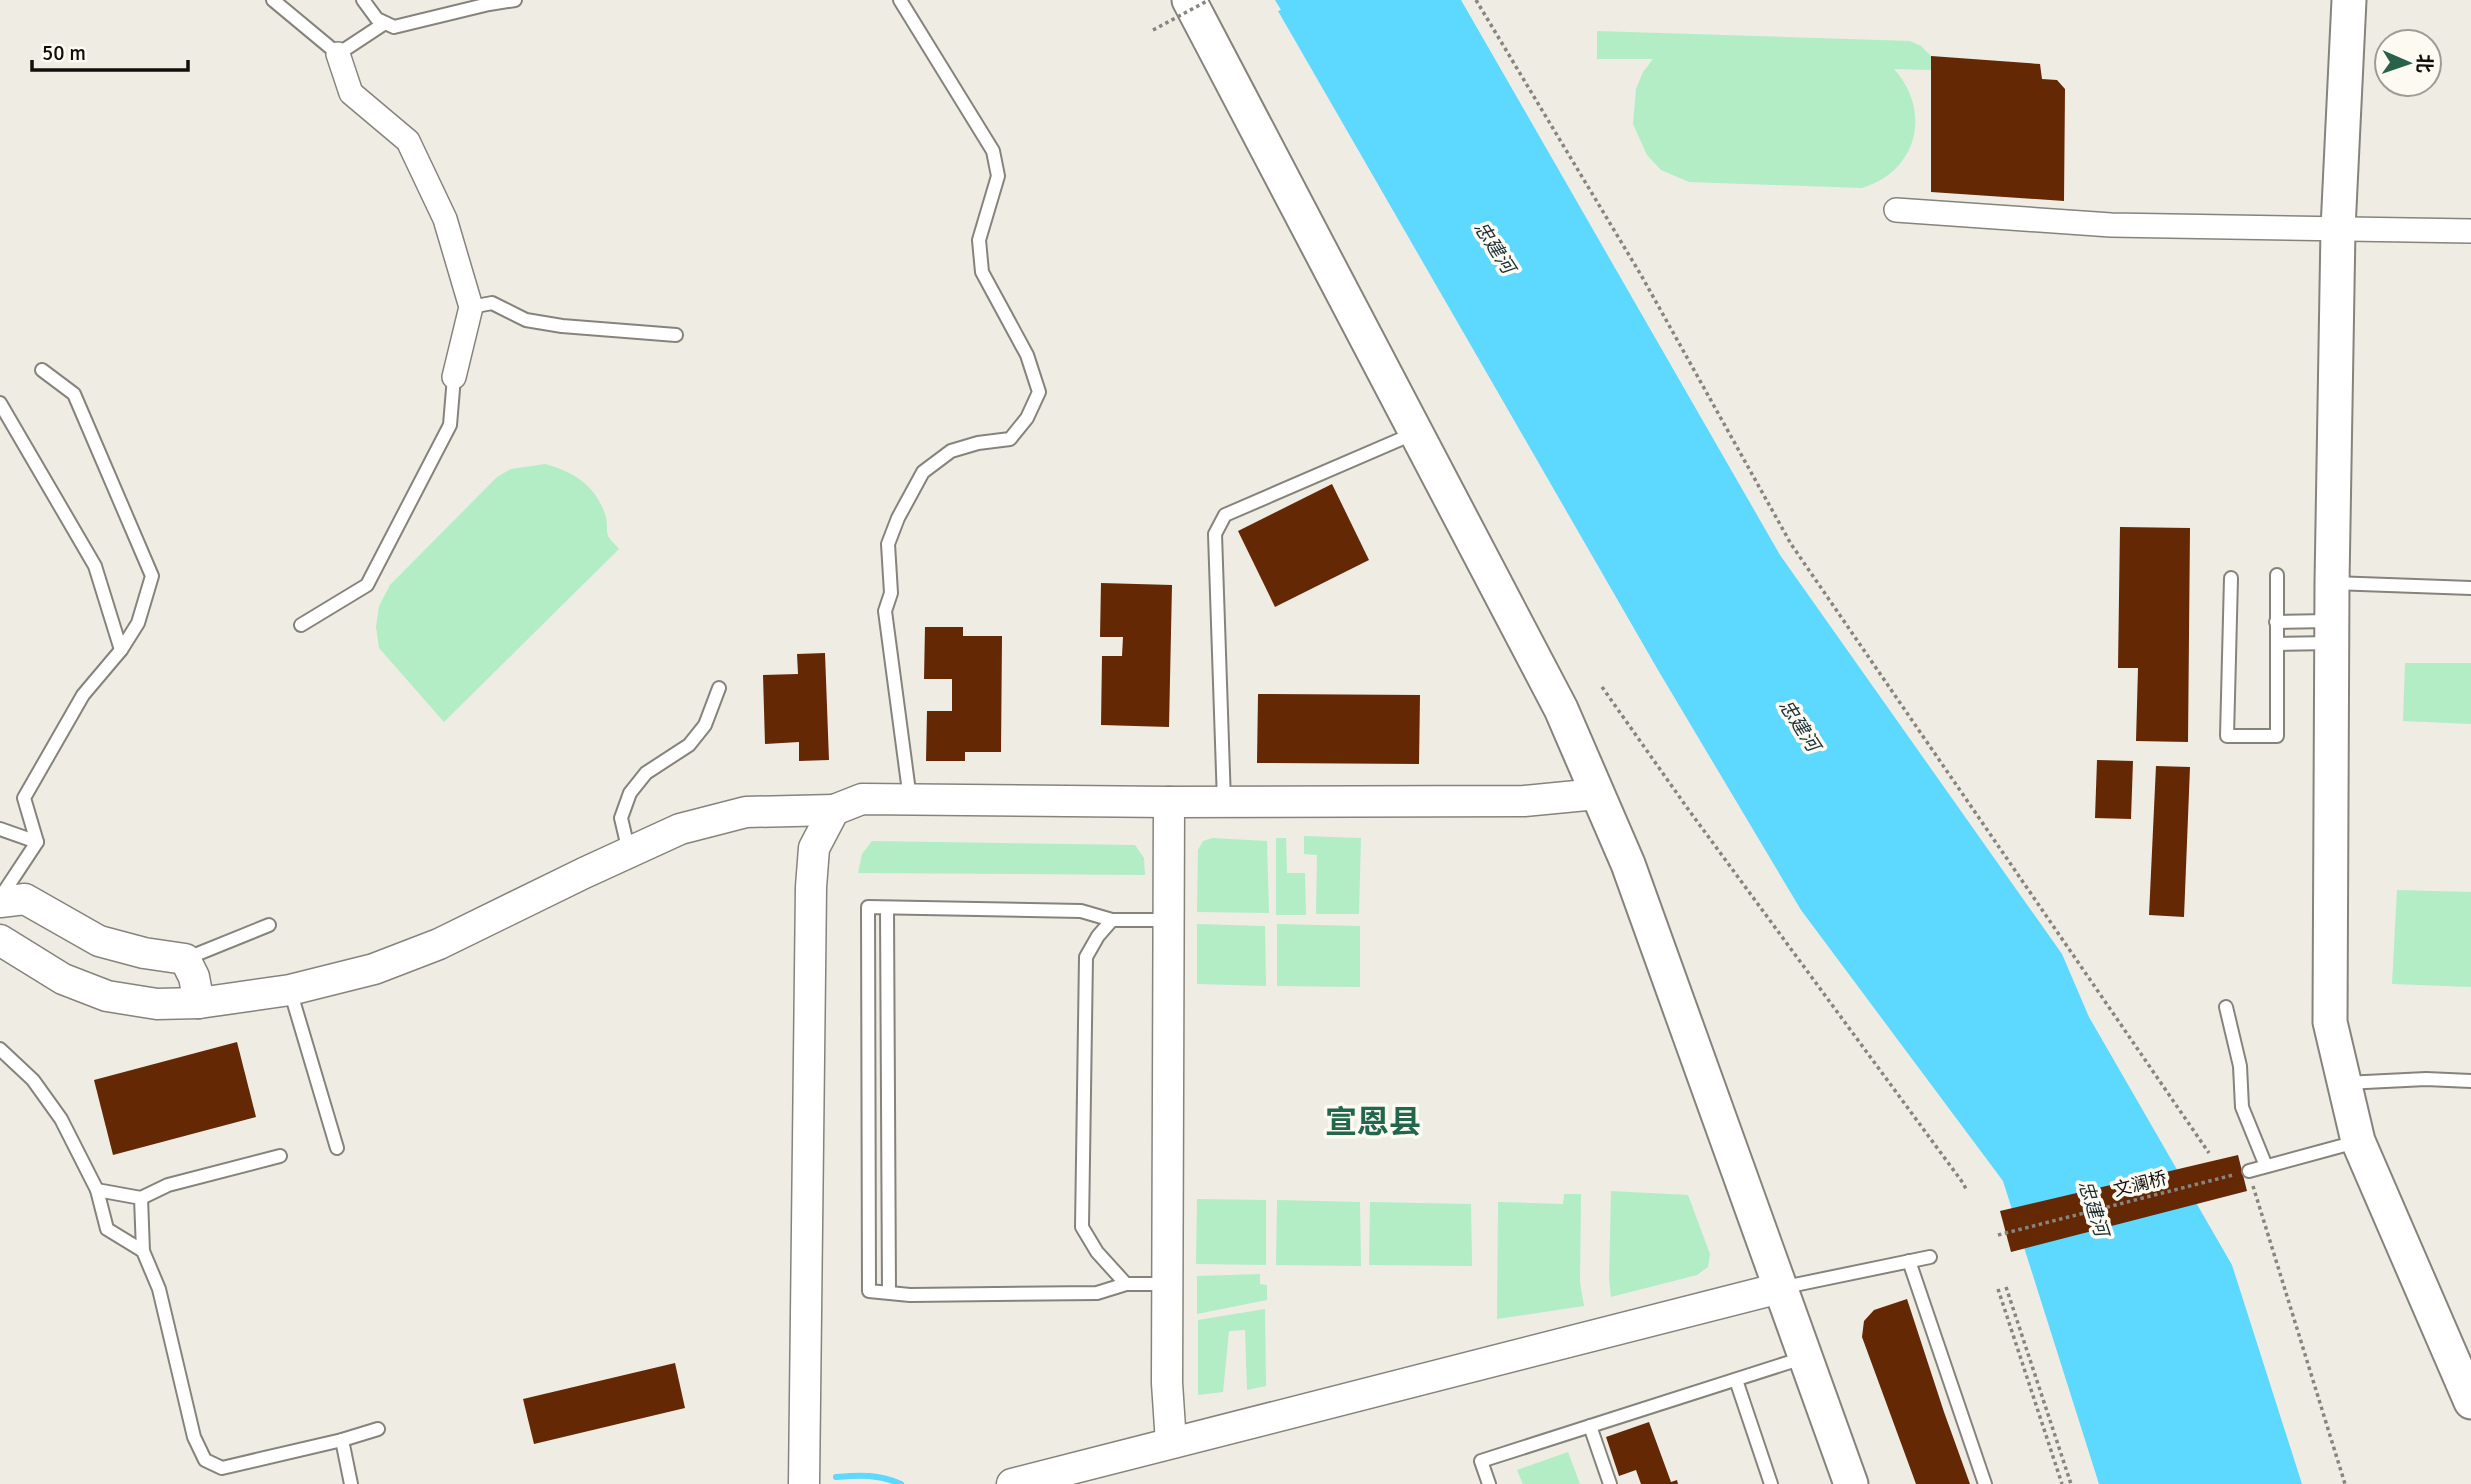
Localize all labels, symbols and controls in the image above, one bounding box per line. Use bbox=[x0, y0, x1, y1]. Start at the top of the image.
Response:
scale bar bbox=[32, 28, 187, 72]
north arrow bbox=[2373, 28, 2443, 98]
text: 50 m bbox=[42, 40, 86, 66]
text: 北 bbox=[2412, 54, 2436, 73]
water label: 忠建河 bbox=[1469, 217, 1522, 281]
water label: 忠建河 bbox=[1774, 695, 1827, 759]
district label: 宣恩县 bbox=[1325, 1103, 1421, 1142]
street label: 文澜桥 bbox=[2111, 1167, 2169, 1201]
water label: 忠建河 bbox=[2073, 1177, 2115, 1243]

